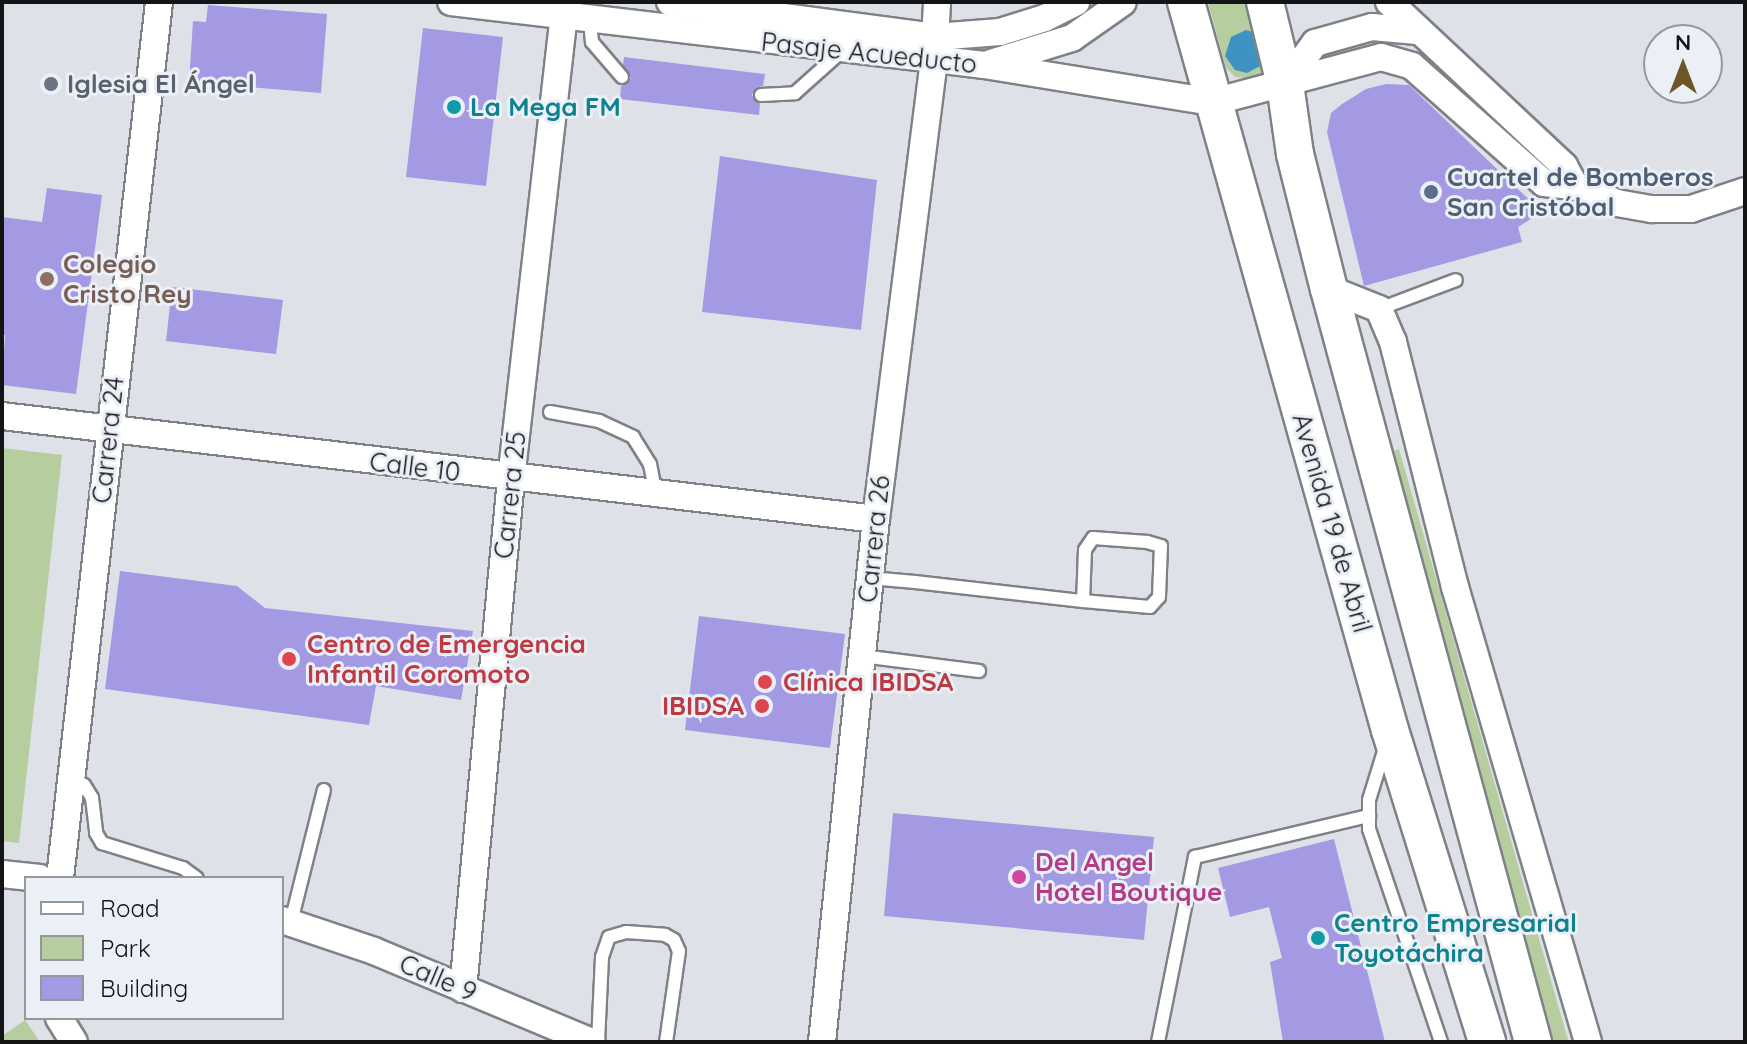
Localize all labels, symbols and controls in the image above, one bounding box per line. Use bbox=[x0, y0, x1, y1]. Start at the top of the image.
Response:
north arrow bbox=[1643, 24, 1723, 104]
street label: Pasaje Acueducto bbox=[760, 26, 978, 80]
text: N bbox=[1675, 28, 1691, 56]
place label: Iglesia El Ángel bbox=[67, 68, 255, 100]
marker: Iglesia El Ángel bbox=[42, 75, 60, 93]
place label: La Mega FM bbox=[470, 91, 621, 123]
marker: La Mega FM bbox=[445, 98, 463, 116]
place label: Cuartel de Bomberos San Cristóbal bbox=[1447, 161, 1714, 222]
marker: Cuartel de Bomberos San Cristóbal bbox=[1422, 183, 1440, 201]
place label: Colegio Cristo Rey bbox=[63, 248, 191, 310]
marker: Colegio Cristo Rey bbox=[38, 270, 56, 288]
street label: Carrera 24 bbox=[86, 375, 130, 505]
street label: Avenida 19 de Abril bbox=[1286, 410, 1378, 636]
street label: Carrera 25 bbox=[488, 430, 532, 560]
street label: Calle 10 bbox=[368, 446, 462, 488]
street label: Carrera 26 bbox=[852, 474, 896, 604]
place label: Centro de Emergencia Infantil Coromoto bbox=[307, 628, 586, 690]
marker: Centro de Emergencia Infantil Coromoto bbox=[278, 648, 300, 670]
place label: Clínica IBIDSA bbox=[783, 666, 953, 698]
marker: Clínica IBIDSA bbox=[754, 671, 776, 693]
place label: IBIDSA bbox=[662, 690, 744, 722]
marker: IBIDSA bbox=[751, 695, 773, 717]
place label: Del Angel Hotel Boutique bbox=[1035, 846, 1222, 908]
marker: Del Angel Hotel Boutique bbox=[1010, 868, 1028, 886]
legend bbox=[24, 876, 284, 1020]
text: Road bbox=[100, 893, 160, 923]
place label: Centro Empresarial Toyotáchira bbox=[1334, 907, 1577, 968]
marker: Centro Empresarial Toyotáchira bbox=[1309, 929, 1327, 947]
text: Park bbox=[100, 933, 151, 963]
street label: Calle 9 bbox=[395, 948, 481, 1008]
text: Building bbox=[100, 973, 188, 1003]

